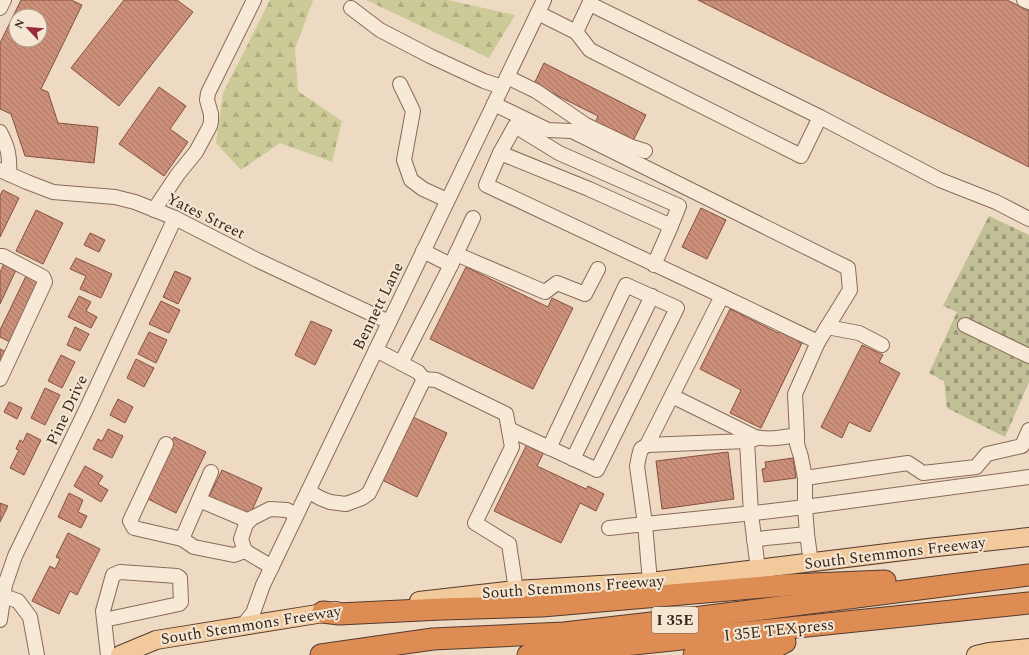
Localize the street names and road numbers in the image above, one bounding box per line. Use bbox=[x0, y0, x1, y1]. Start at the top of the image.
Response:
street label: Yates Street bbox=[163, 187, 250, 245]
street label: Bennett Lane bbox=[346, 258, 410, 354]
street label: Pine Drive bbox=[40, 371, 94, 449]
street label: South Stemmons Freeway bbox=[803, 530, 988, 576]
street label: South Stemmons Freeway bbox=[481, 569, 666, 605]
street label: South Stemmons Freeway bbox=[159, 599, 344, 651]
road number: I 35E bbox=[652, 607, 698, 633]
street label: I 35E TEXpress bbox=[723, 612, 835, 648]

